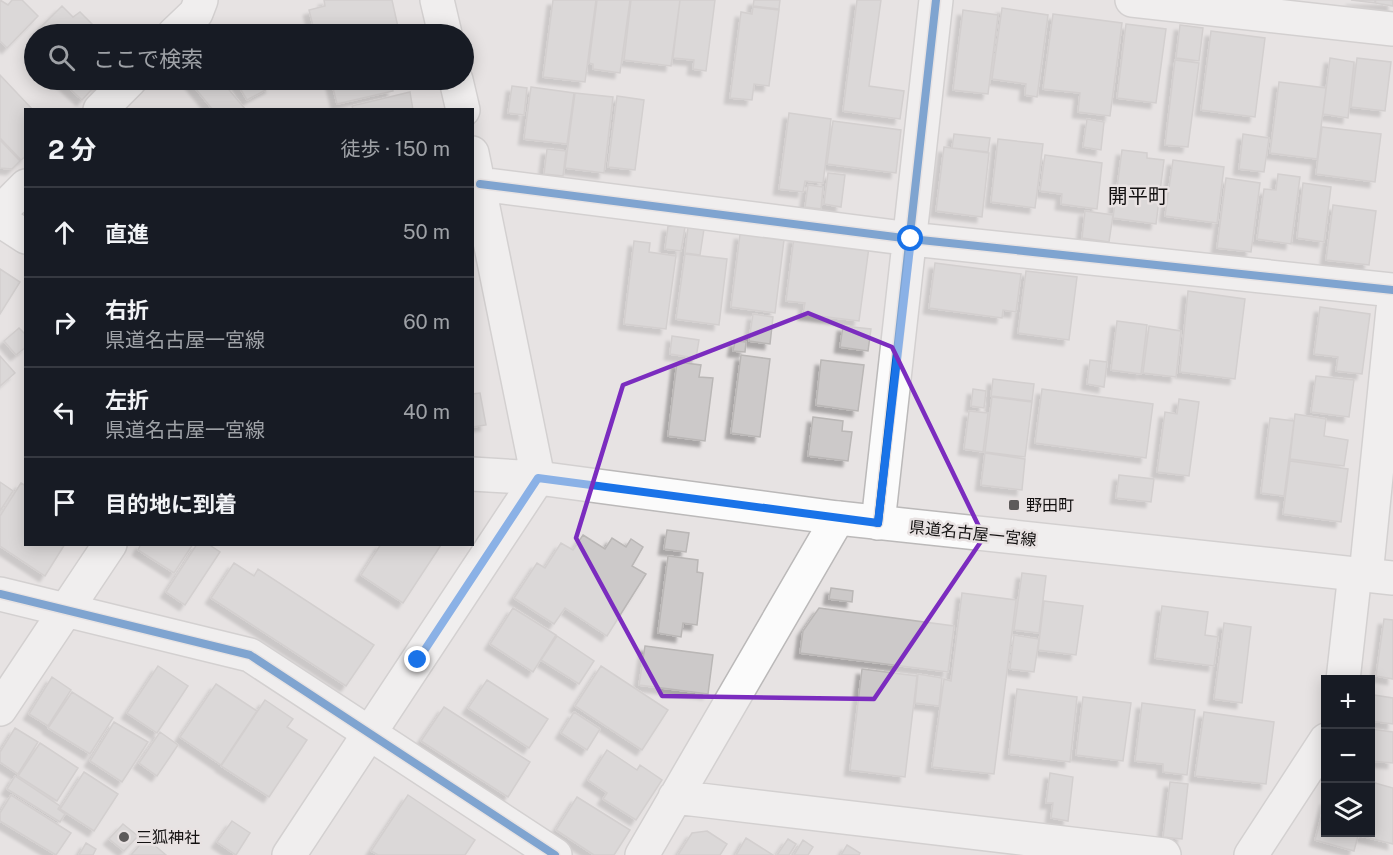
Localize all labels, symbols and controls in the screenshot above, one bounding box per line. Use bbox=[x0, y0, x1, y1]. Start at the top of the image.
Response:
search box bbox=[24, 24, 474, 90]
icon: search bbox=[45, 41, 78, 74]
text: ここで検索 bbox=[93, 46, 203, 72]
text: 2 分 bbox=[48, 134, 96, 165]
text: 徒歩 · 150 m bbox=[340, 137, 450, 161]
district label: 開平町 bbox=[1108, 184, 1168, 208]
icon: ahead bbox=[48, 216, 81, 249]
text: 50 m bbox=[403, 220, 450, 244]
text: 直進 bbox=[105, 221, 149, 247]
route start bbox=[897, 225, 923, 251]
text: 右折 bbox=[105, 297, 149, 323]
icon: right bbox=[48, 306, 81, 339]
text: 60 m bbox=[403, 310, 450, 334]
text: 県道名古屋一宮線 bbox=[105, 328, 265, 352]
text: 左折 bbox=[105, 387, 149, 413]
icon: left bbox=[48, 396, 81, 429]
text: 40 m bbox=[403, 400, 450, 424]
text: 県道名古屋一宮線 bbox=[105, 418, 265, 442]
icon: arrive bbox=[48, 486, 81, 519]
text: 目的地に到着 bbox=[105, 491, 237, 517]
place label: 野田町 bbox=[1026, 496, 1074, 515]
marker: 野田町 bbox=[1007, 498, 1021, 512]
street label: 県道名古屋一宮線 bbox=[908, 517, 1038, 550]
route end bbox=[404, 646, 430, 672]
map controls bbox=[1321, 675, 1375, 837]
button: + bbox=[1321, 675, 1375, 729]
button: − bbox=[1321, 729, 1375, 783]
button: layers bbox=[1321, 783, 1375, 837]
place label: 三狐神社 bbox=[136, 828, 200, 847]
marker: 三狐神社 bbox=[117, 830, 131, 844]

